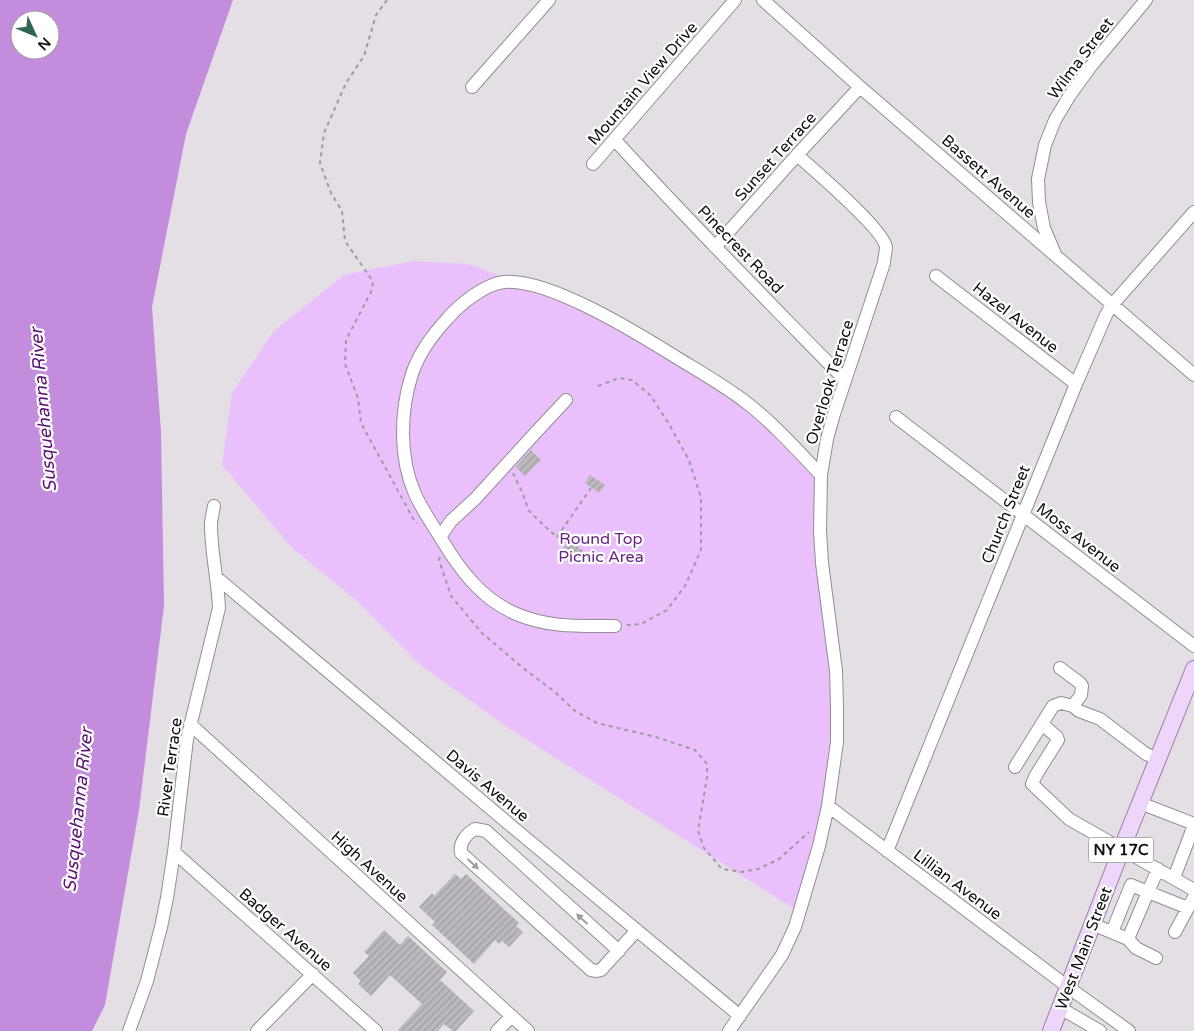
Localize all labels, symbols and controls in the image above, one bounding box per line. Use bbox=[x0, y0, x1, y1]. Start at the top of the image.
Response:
north arrow bbox=[10, 10, 60, 60]
street label: Wilma Street bbox=[1043, 14, 1118, 104]
street label: Mountain View Drive bbox=[584, 18, 702, 150]
text: N bbox=[34, 34, 54, 54]
street label: Sunset Terrace bbox=[731, 108, 821, 205]
street label: Bassett Avenue bbox=[937, 130, 1039, 223]
street label: Pinecrest Road bbox=[693, 201, 787, 298]
street label: Hazel Avenue bbox=[968, 278, 1062, 358]
street label: Overlook Terrace bbox=[801, 317, 858, 447]
water label: Susquehanna River bbox=[25, 325, 61, 493]
street label: Church Street bbox=[977, 462, 1035, 567]
street label: Moss Avenue bbox=[1032, 499, 1125, 577]
park label: Round Top Picnic Area bbox=[558, 529, 644, 567]
street label: River Terrace bbox=[153, 716, 187, 818]
water label: Susquehanna River bbox=[58, 725, 98, 893]
street label: Davis Avenue bbox=[442, 745, 533, 826]
street label: High Avenue bbox=[327, 827, 412, 907]
road number: NY 17C bbox=[1088, 838, 1154, 862]
street label: Lillian Avenue bbox=[909, 845, 1005, 924]
one-way arrow bbox=[467, 858, 479, 870]
street label: Badger Avenue bbox=[235, 884, 336, 976]
street label: West Main Street bbox=[1051, 884, 1117, 1013]
one-way arrow bbox=[576, 913, 589, 924]

